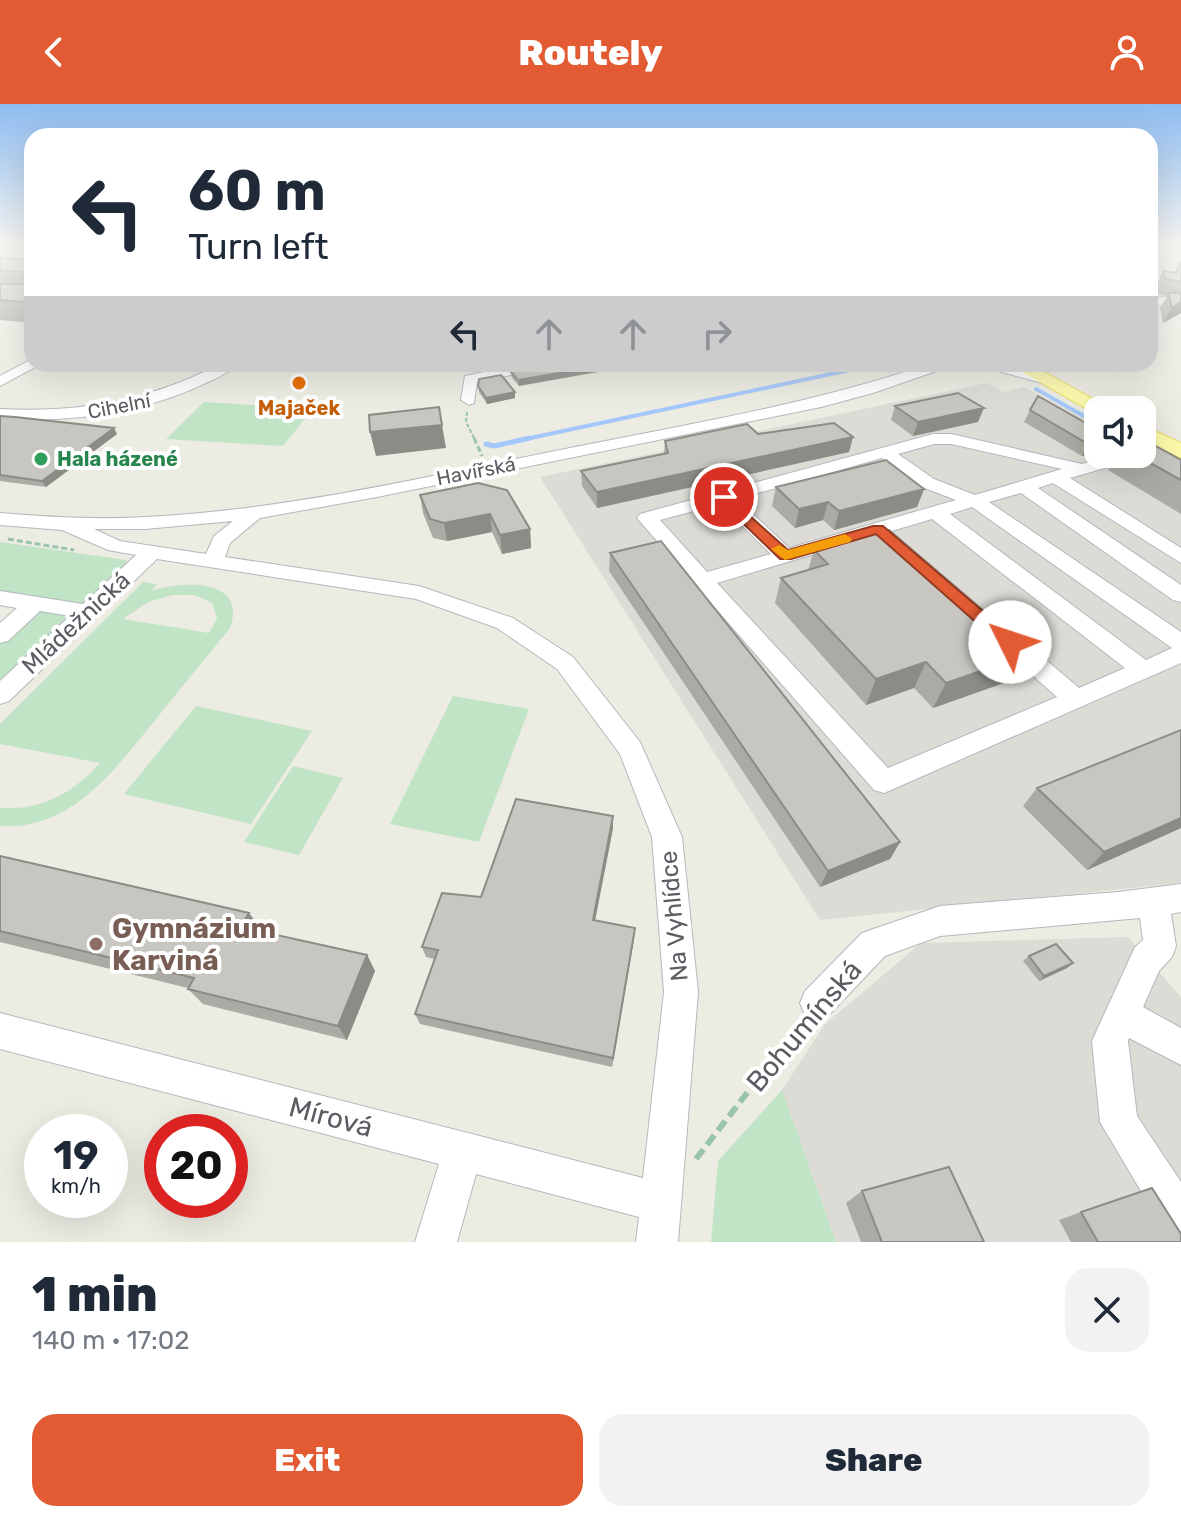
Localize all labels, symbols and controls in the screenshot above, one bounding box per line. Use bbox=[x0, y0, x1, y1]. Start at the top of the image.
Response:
icon: back bbox=[32, 30, 76, 74]
icon: person bbox=[1105, 30, 1149, 74]
text: Routely bbox=[518, 31, 663, 74]
text: 60 m bbox=[188, 158, 326, 224]
icon: left bbox=[56, 160, 160, 264]
text: Turn left bbox=[188, 225, 329, 268]
icon: left bbox=[443, 312, 487, 356]
icon: ahead bbox=[527, 312, 571, 356]
icon: ahead bbox=[611, 312, 655, 356]
icon: right bbox=[695, 312, 739, 356]
marker: Majaček bbox=[290, 374, 308, 392]
street label: Cihelní bbox=[86, 388, 154, 424]
place label: Majaček bbox=[258, 396, 340, 420]
map controls bbox=[1084, 396, 1156, 468]
button: sound bbox=[1084, 396, 1156, 468]
place label: Hala házené bbox=[57, 447, 178, 471]
marker: Hala házené bbox=[32, 450, 50, 468]
street label: Havířská bbox=[434, 452, 518, 490]
pin bbox=[690, 463, 758, 531]
icon: arrive bbox=[702, 475, 746, 519]
street label: Mládežnická bbox=[16, 566, 136, 680]
position arrow bbox=[968, 600, 1052, 684]
street label: Na Vyhlídce bbox=[654, 850, 694, 982]
place label: Gymnázium Karviná bbox=[112, 912, 276, 977]
marker: Gymnázium Karviná bbox=[87, 935, 105, 953]
street label: Bohumínská bbox=[740, 954, 868, 1098]
street label: Mírová bbox=[286, 1090, 376, 1144]
speed limit sign: 20 bbox=[144, 1114, 248, 1218]
text: 19 bbox=[53, 1132, 99, 1179]
text: km/h bbox=[51, 1174, 101, 1198]
text: 1 min bbox=[32, 1266, 158, 1323]
button: close bbox=[1065, 1268, 1149, 1352]
text: 140 m · 17:02 bbox=[32, 1325, 189, 1356]
button: Exit bbox=[32, 1414, 583, 1506]
button: Share bbox=[599, 1414, 1149, 1506]

